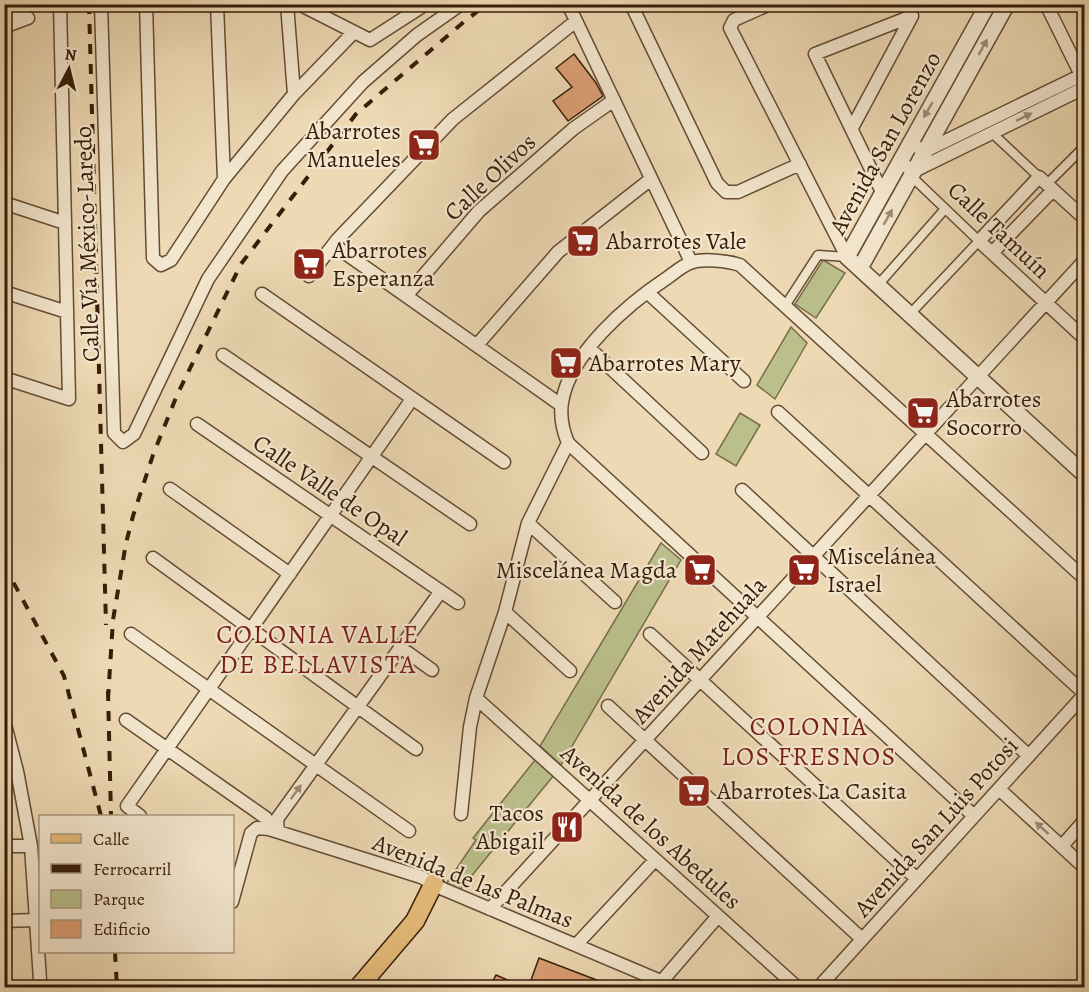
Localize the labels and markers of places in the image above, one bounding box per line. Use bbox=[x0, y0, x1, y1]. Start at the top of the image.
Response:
place label: Abarrotes Manueles bbox=[305, 115, 401, 175]
supermarket icon: Abarrotes Manueles bbox=[406, 127, 442, 163]
supermarket icon: Abarrotes Vale bbox=[565, 223, 601, 259]
place label: Abarrotes Vale bbox=[605, 225, 747, 257]
place label: Abarrotes Esperanza bbox=[331, 234, 436, 294]
supermarket icon: Abarrotes Esperanza bbox=[291, 246, 327, 282]
supermarket icon: Abarrotes Mary bbox=[548, 345, 584, 381]
place label: Abarrotes Mary bbox=[588, 347, 741, 379]
place label: Abarrotes Socorro bbox=[945, 383, 1041, 443]
supermarket icon: Abarrotes Socorro bbox=[905, 395, 941, 431]
place label: Miscelánea Israel bbox=[827, 540, 937, 600]
supermarket icon: Miscelánea Magda bbox=[682, 552, 718, 588]
supermarket icon: Miscelánea Israel bbox=[786, 552, 822, 588]
place label: Miscelánea Magda bbox=[496, 554, 678, 586]
supermarket icon: Abarrotes La Casita bbox=[676, 773, 712, 809]
place label: Abarrotes La Casita bbox=[716, 775, 908, 807]
place label: Tacos Abigail bbox=[475, 797, 544, 857]
restaurant icon: Tacos Abigail bbox=[549, 809, 585, 845]

